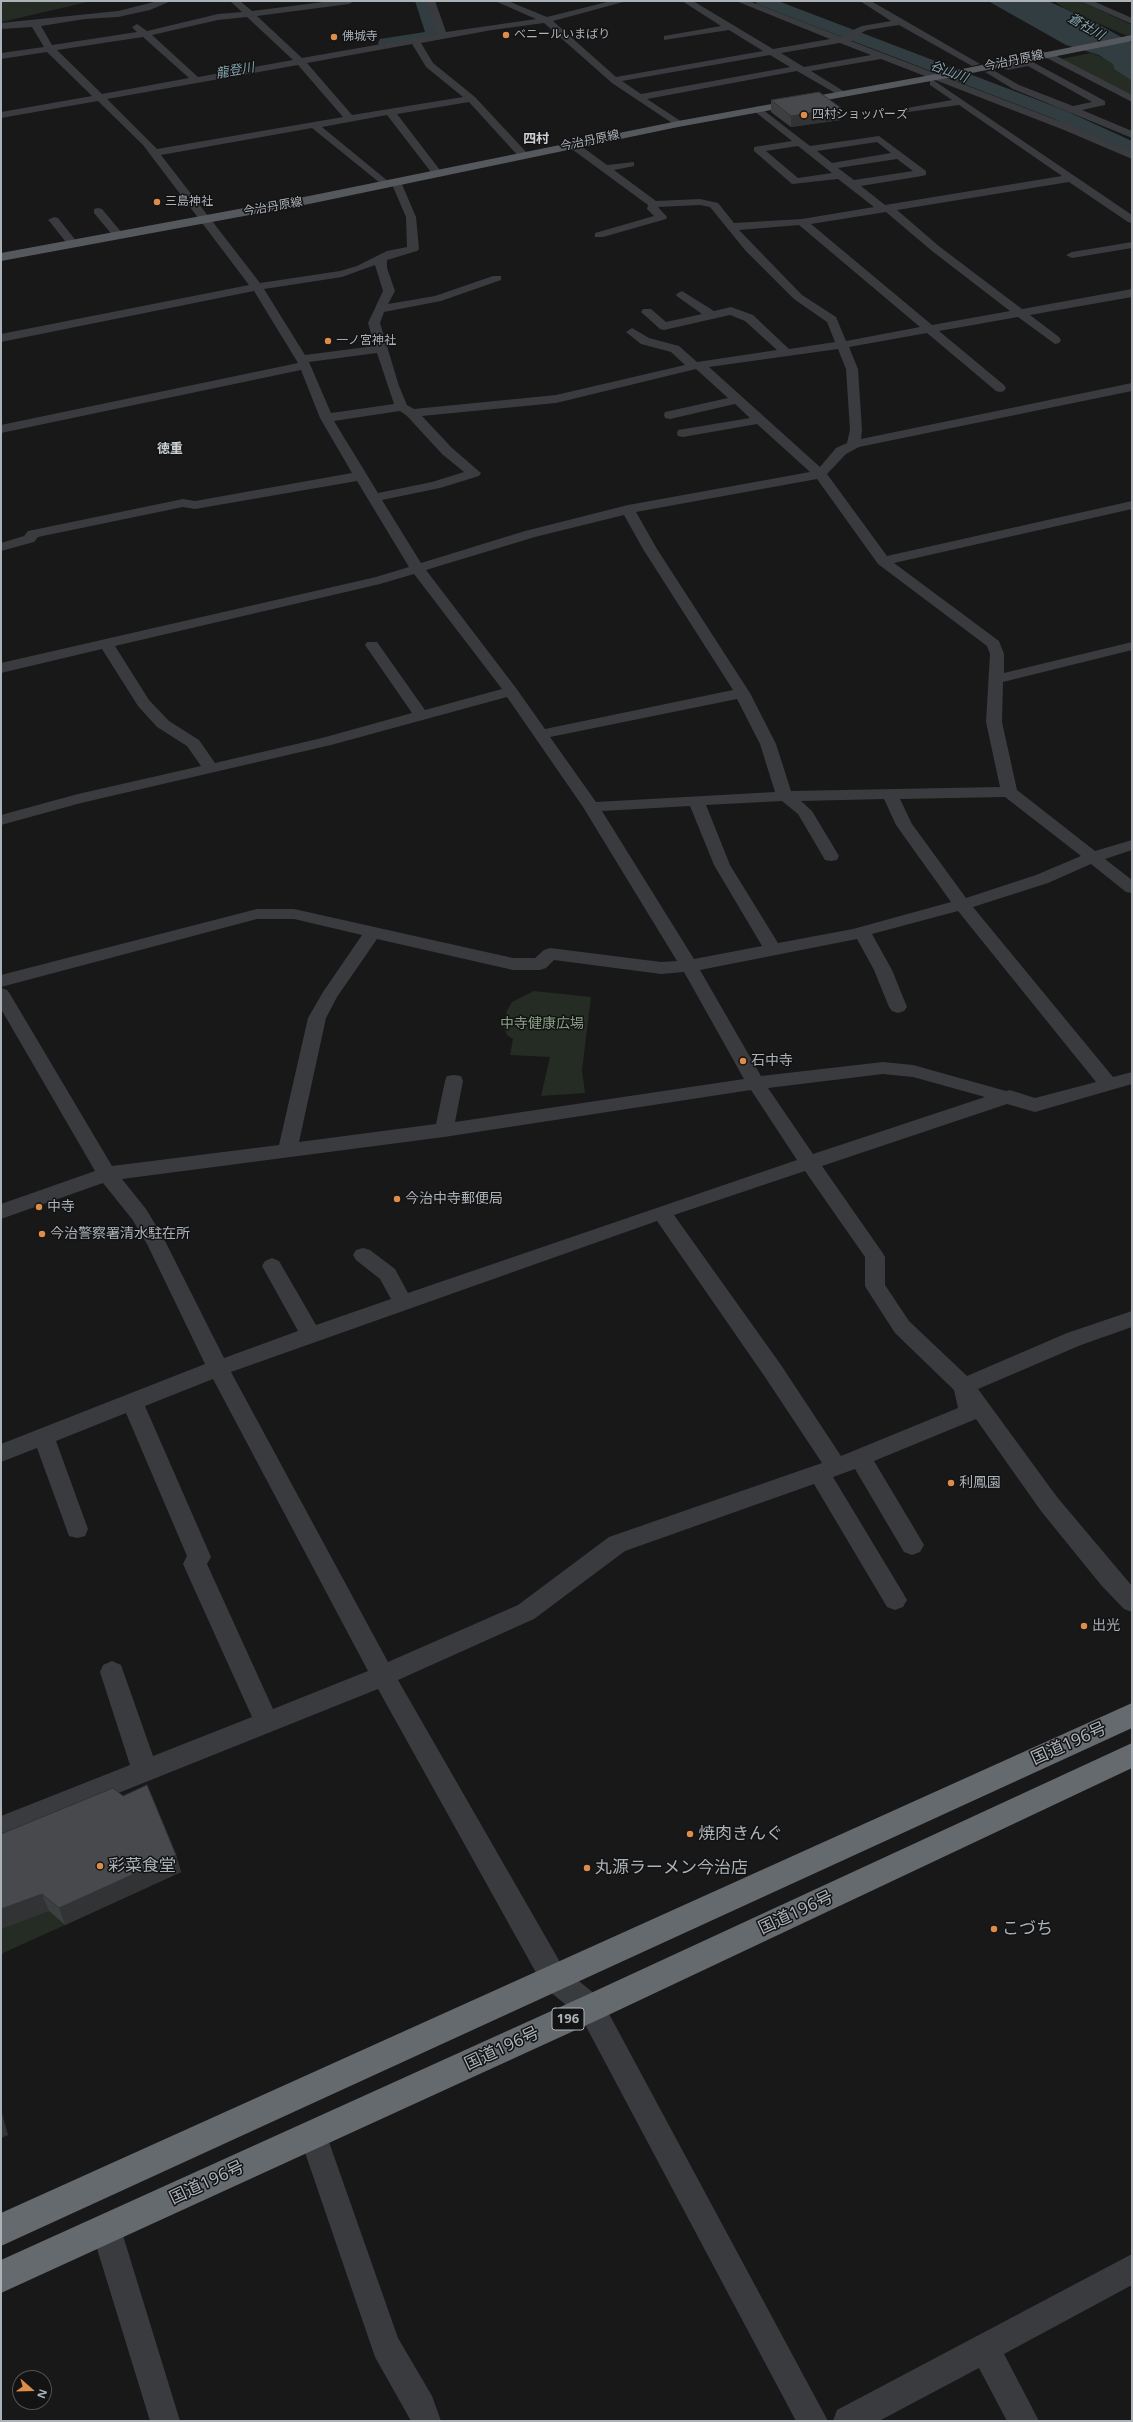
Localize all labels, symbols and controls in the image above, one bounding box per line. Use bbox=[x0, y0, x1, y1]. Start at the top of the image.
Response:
water label: 蒼社川 bbox=[1065, 10, 1107, 44]
place label: べニールいまばり bbox=[514, 28, 610, 42]
place label: 佛城寺 bbox=[342, 30, 378, 44]
marker: べニールいまばり bbox=[501, 30, 511, 40]
marker: 佛城寺 bbox=[329, 32, 339, 42]
street label: 今治丹原線 bbox=[983, 48, 1045, 74]
water label: 谷山川 bbox=[928, 58, 970, 86]
water label: 龍登川 bbox=[214, 60, 256, 82]
place label: 四村ショッパーズ bbox=[812, 108, 908, 122]
marker: 四村ショッパーズ bbox=[799, 110, 809, 120]
street label: 今治丹原線 bbox=[559, 128, 621, 154]
district label: 四村 bbox=[523, 131, 549, 147]
place label: 三島神社 bbox=[165, 195, 213, 209]
street label: 今治丹原線 bbox=[242, 195, 304, 219]
marker: 三島神社 bbox=[152, 197, 162, 207]
place label: 一ノ宮神社 bbox=[336, 334, 396, 348]
marker: 一ノ宮神社 bbox=[323, 336, 333, 346]
district label: 徳重 bbox=[157, 441, 183, 457]
park label: 中寺健康広場 bbox=[500, 1016, 584, 1032]
place label: 石中寺 bbox=[751, 1053, 793, 1069]
marker: 石中寺 bbox=[738, 1056, 748, 1066]
place label: 今治中寺郵便局 bbox=[405, 1191, 503, 1207]
marker: 今治中寺郵便局 bbox=[392, 1194, 402, 1204]
place label: 中寺 bbox=[47, 1199, 75, 1215]
marker: 中寺 bbox=[34, 1202, 44, 1212]
place label: 今治警察署清水駐在所 bbox=[50, 1226, 190, 1242]
marker: 今治警察署清水駐在所 bbox=[37, 1229, 47, 1239]
place label: 利鳳園 bbox=[959, 1475, 1001, 1491]
marker: 利鳳園 bbox=[946, 1478, 956, 1488]
place label: 出光 bbox=[1092, 1618, 1120, 1634]
marker: 出光 bbox=[1079, 1621, 1089, 1631]
street label: 国道196号 bbox=[1028, 1718, 1110, 1770]
place label: 焼肉きんぐ bbox=[698, 1824, 783, 1844]
marker: 焼肉きんぐ bbox=[685, 1829, 695, 1839]
place label: 彩菜食堂 bbox=[108, 1856, 176, 1876]
place label: 丸源ラーメン今治店 bbox=[595, 1858, 748, 1878]
marker: 彩菜食堂 bbox=[95, 1861, 105, 1871]
marker: 丸源ラーメン今治店 bbox=[582, 1863, 592, 1873]
street label: 国道196号 bbox=[755, 1887, 837, 1939]
place label: こづち bbox=[1002, 1919, 1053, 1939]
marker: こづち bbox=[989, 1924, 999, 1934]
road number: 196 bbox=[552, 2008, 584, 2030]
street label: 国道196号 bbox=[461, 2023, 543, 2075]
street label: 国道196号 bbox=[166, 2157, 248, 2209]
north arrow bbox=[12, 2370, 52, 2410]
text: N bbox=[34, 2387, 51, 2401]

